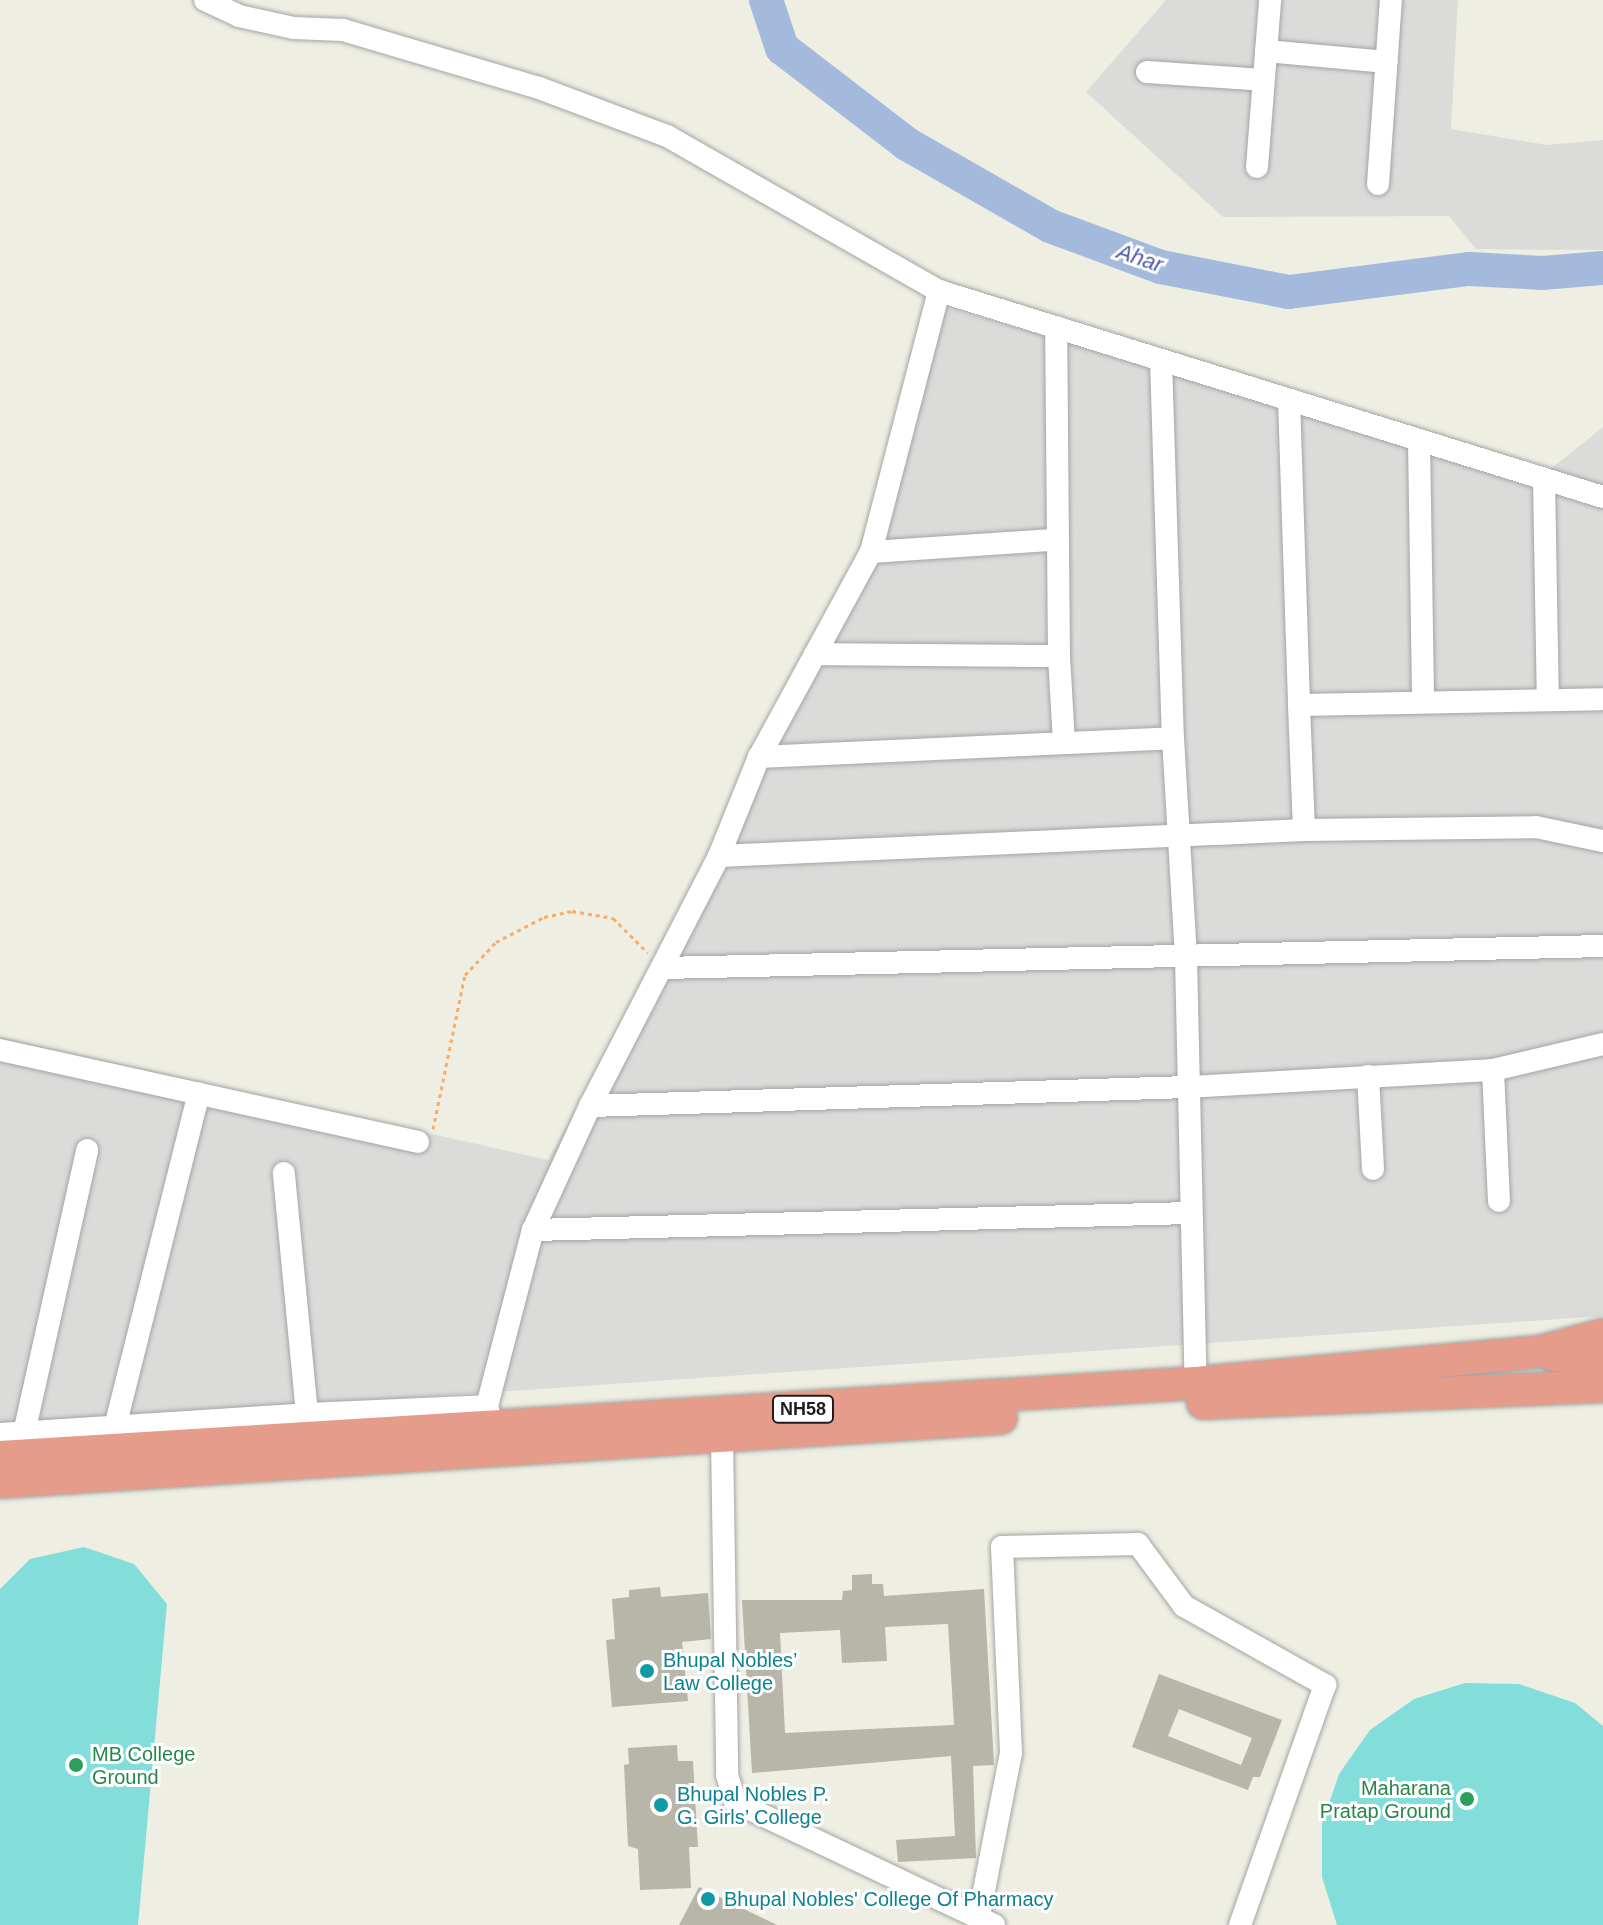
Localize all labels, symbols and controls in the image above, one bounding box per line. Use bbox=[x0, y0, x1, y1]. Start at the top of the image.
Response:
water label: Ahar bbox=[1114, 238, 1166, 278]
road number: NH58 bbox=[771, 1395, 835, 1423]
place label: Bhupal Nobles’ Law College bbox=[663, 1648, 798, 1695]
marker: Bhupal Nobles’ Law College bbox=[638, 1662, 656, 1680]
place label: MB College Ground bbox=[92, 1742, 195, 1789]
marker: MB College Ground bbox=[67, 1756, 85, 1774]
place label: Maharana Pratap Ground bbox=[1320, 1776, 1451, 1823]
place label: Bhupal Nobles P. G. Girls’ College bbox=[677, 1782, 829, 1829]
marker: Maharana Pratap Ground bbox=[1458, 1790, 1476, 1808]
marker: Bhupal Nobles P. G. Girls’ College bbox=[652, 1796, 670, 1814]
place label: Bhupal Nobles' College Of Pharmacy bbox=[724, 1887, 1054, 1911]
marker: Bhupal Nobles' College Of Pharmacy bbox=[699, 1890, 717, 1908]

